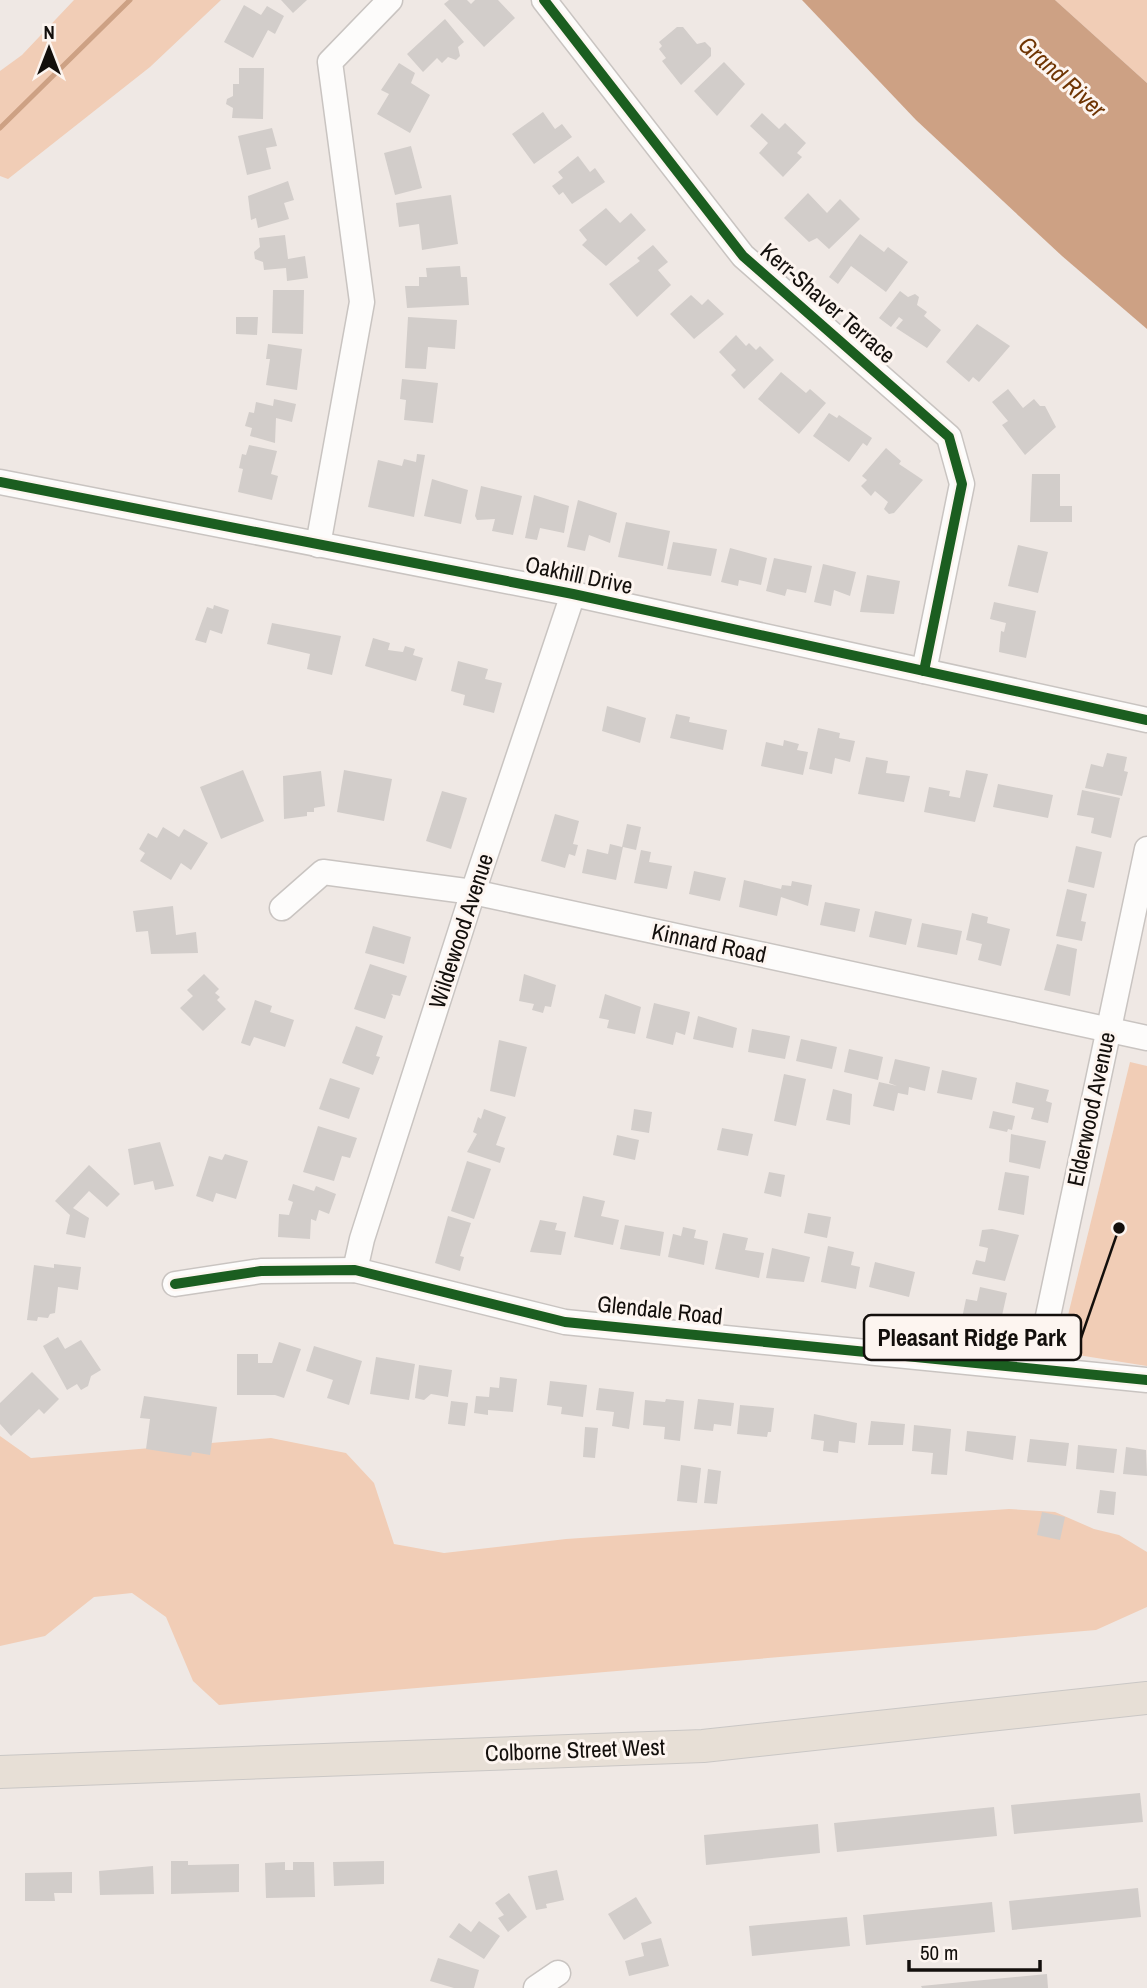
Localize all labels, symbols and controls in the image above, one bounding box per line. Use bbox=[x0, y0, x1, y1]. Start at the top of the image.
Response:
north arrow bbox=[14, 14, 84, 84]
text: N bbox=[43, 19, 55, 45]
water label: Grand River bbox=[1012, 29, 1114, 125]
street label: Kerr-Shaver Terrace bbox=[754, 235, 902, 370]
street label: Oakhill Drive bbox=[523, 548, 636, 601]
street label: Wildewood Avenue bbox=[421, 849, 500, 1012]
street label: Kinnard Road bbox=[649, 915, 769, 970]
street label: Elderwood Avenue bbox=[1059, 1029, 1122, 1189]
street label: Glendale Road bbox=[596, 1288, 724, 1331]
callout: Pleasant Ridge Park bbox=[864, 1315, 1081, 1360]
text: Pleasant Ridge Park bbox=[877, 1321, 1067, 1353]
street label: Colborne Street West bbox=[485, 1731, 665, 1768]
scale bar bbox=[909, 1928, 1040, 1972]
text: 50 m bbox=[920, 1938, 958, 1967]

